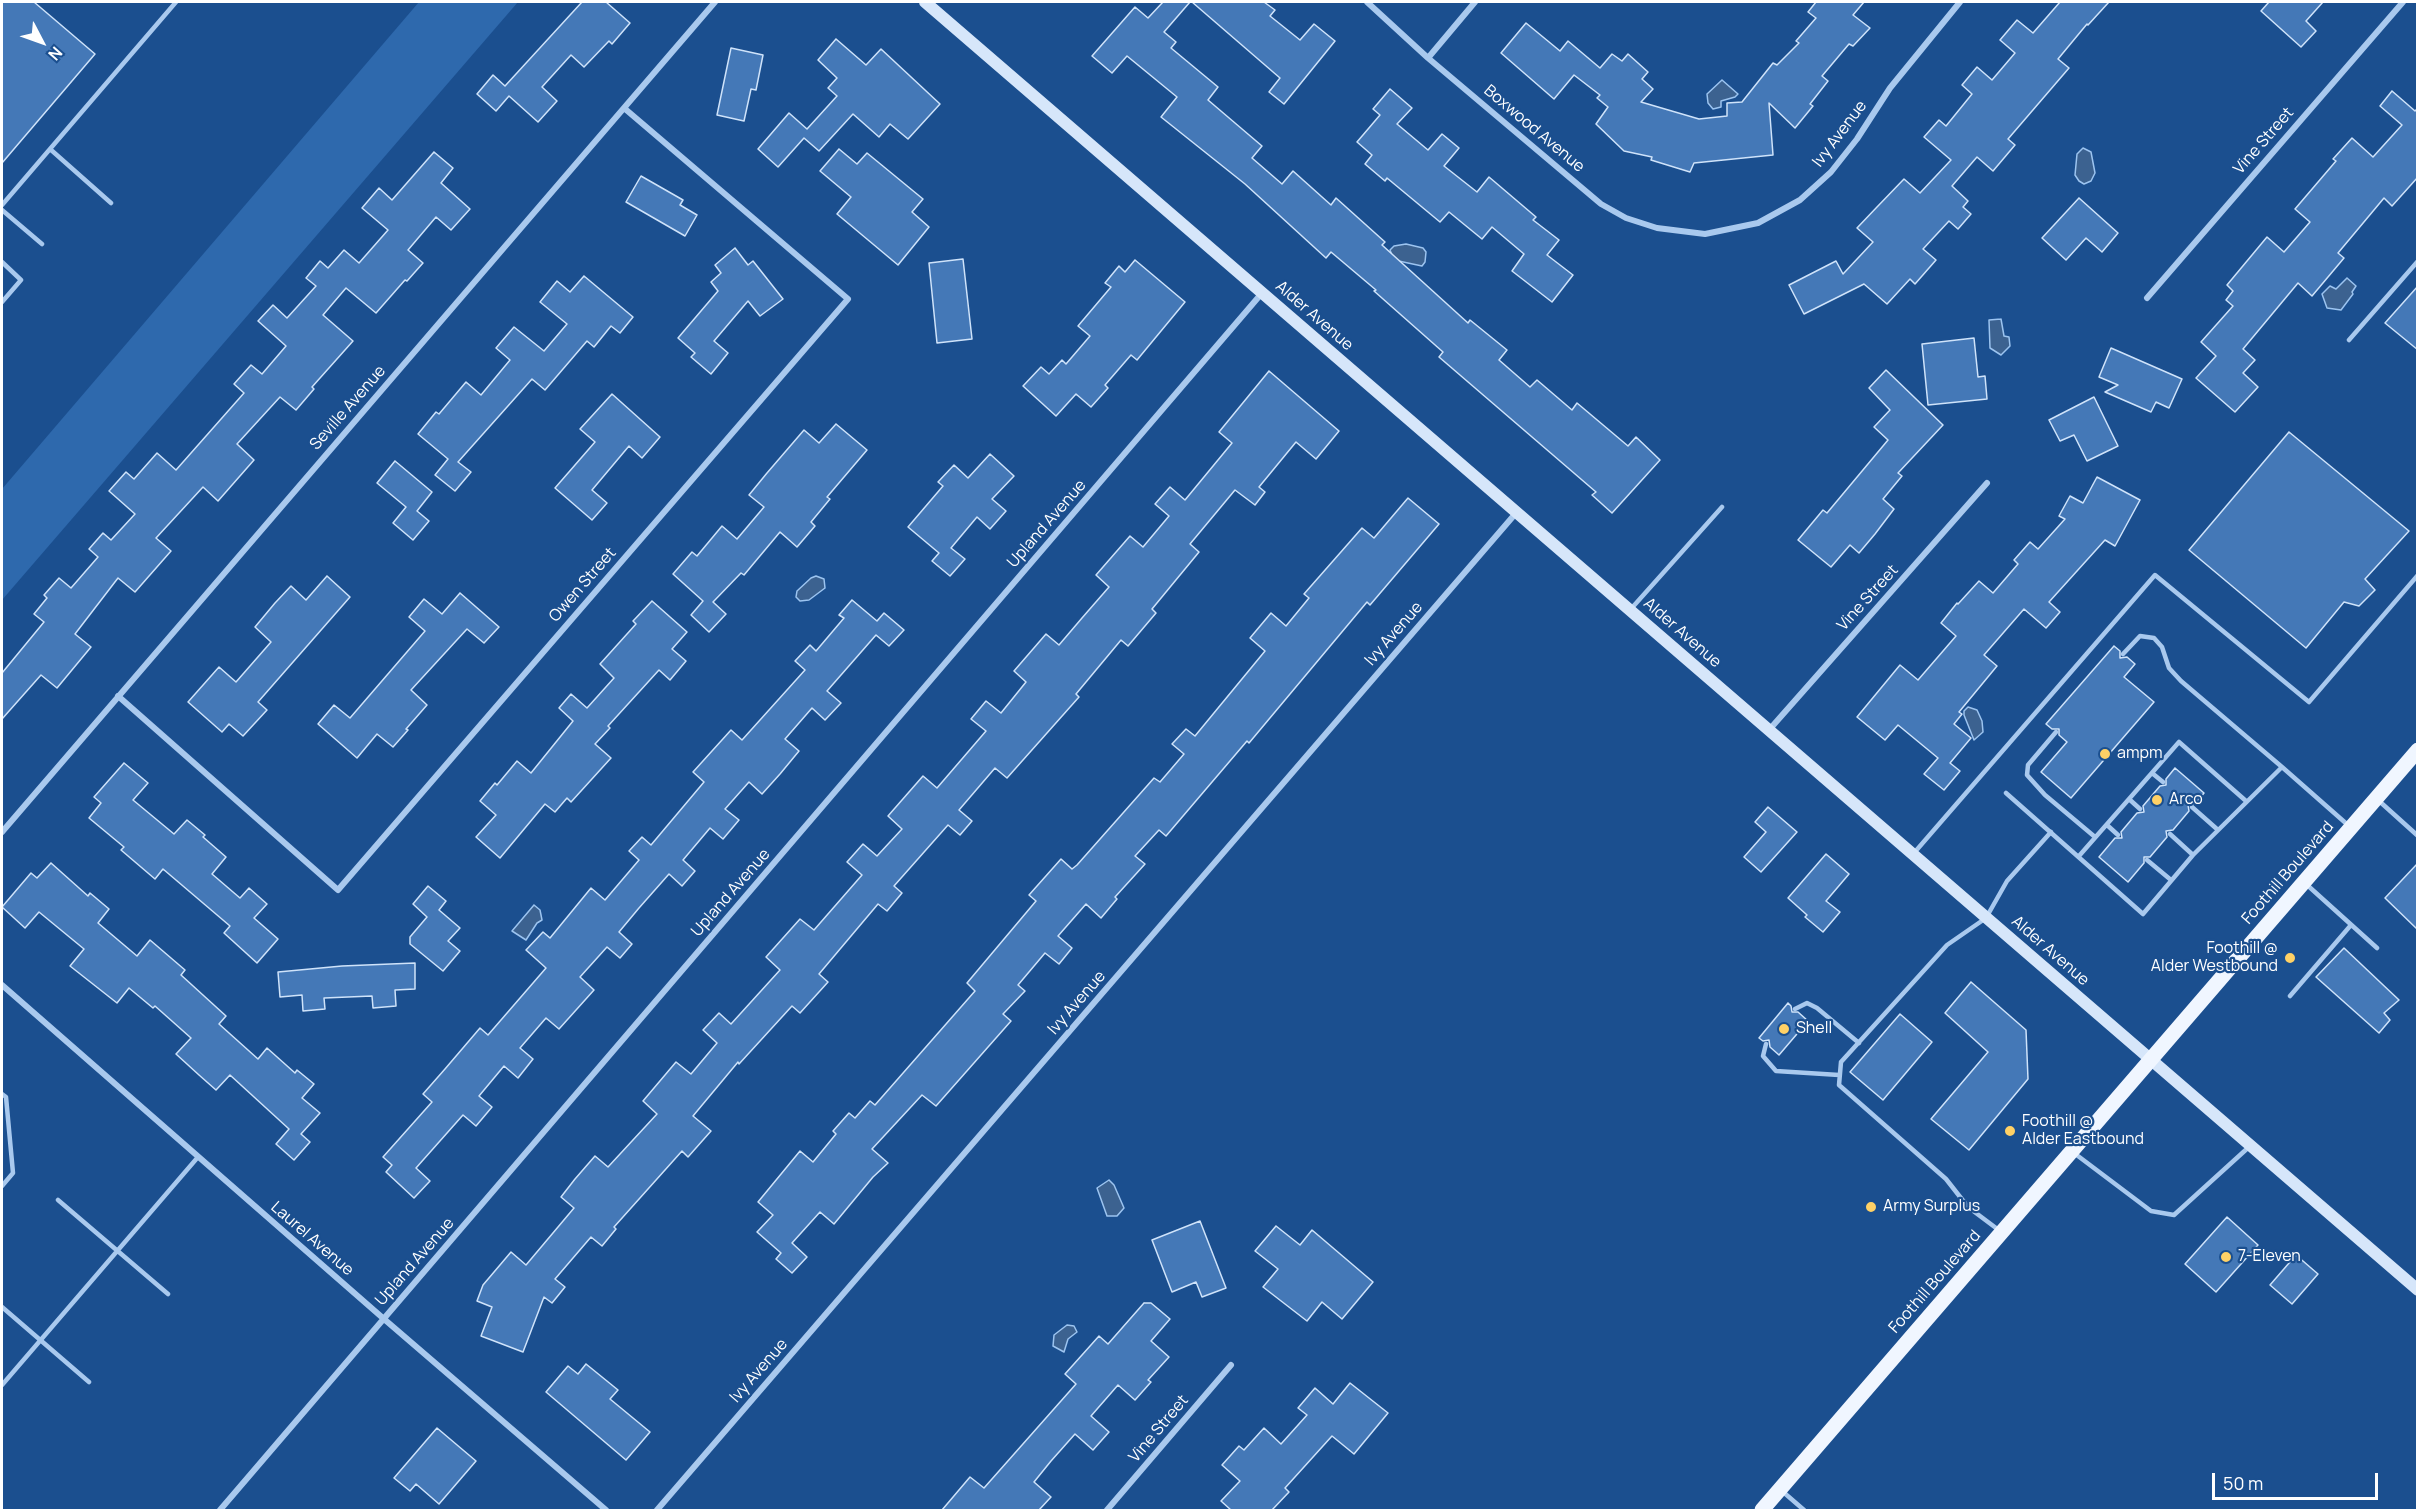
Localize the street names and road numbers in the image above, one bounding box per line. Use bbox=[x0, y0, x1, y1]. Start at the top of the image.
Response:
street label: Boxwood Avenue bbox=[1480, 81, 1588, 177]
street label: Ivy Avenue bbox=[1809, 97, 1871, 171]
street label: Vine Street bbox=[2230, 104, 2298, 178]
street label: Alder Avenue bbox=[1271, 277, 1357, 355]
street label: Seville Avenue bbox=[306, 362, 390, 454]
street label: Upland Avenue bbox=[1004, 476, 1090, 572]
street label: Owen Street bbox=[545, 544, 621, 626]
street label: Vine Street bbox=[1833, 561, 1903, 635]
street label: Alder Avenue bbox=[1639, 594, 1725, 672]
street label: Ivy Avenue bbox=[1361, 598, 1427, 670]
street label: Foothill Boulevard bbox=[2238, 818, 2338, 928]
street label: Upland Avenue bbox=[688, 845, 774, 941]
street label: Alder Avenue bbox=[2007, 912, 2093, 990]
street label: Ivy Avenue bbox=[1044, 967, 1110, 1039]
street label: Laurel Avenue bbox=[267, 1198, 357, 1280]
street label: Upland Avenue bbox=[372, 1214, 458, 1310]
street label: Foothill Boulevard bbox=[1885, 1227, 1985, 1337]
street label: Ivy Avenue bbox=[726, 1335, 792, 1407]
street label: Vine Street bbox=[1125, 1391, 1193, 1467]

